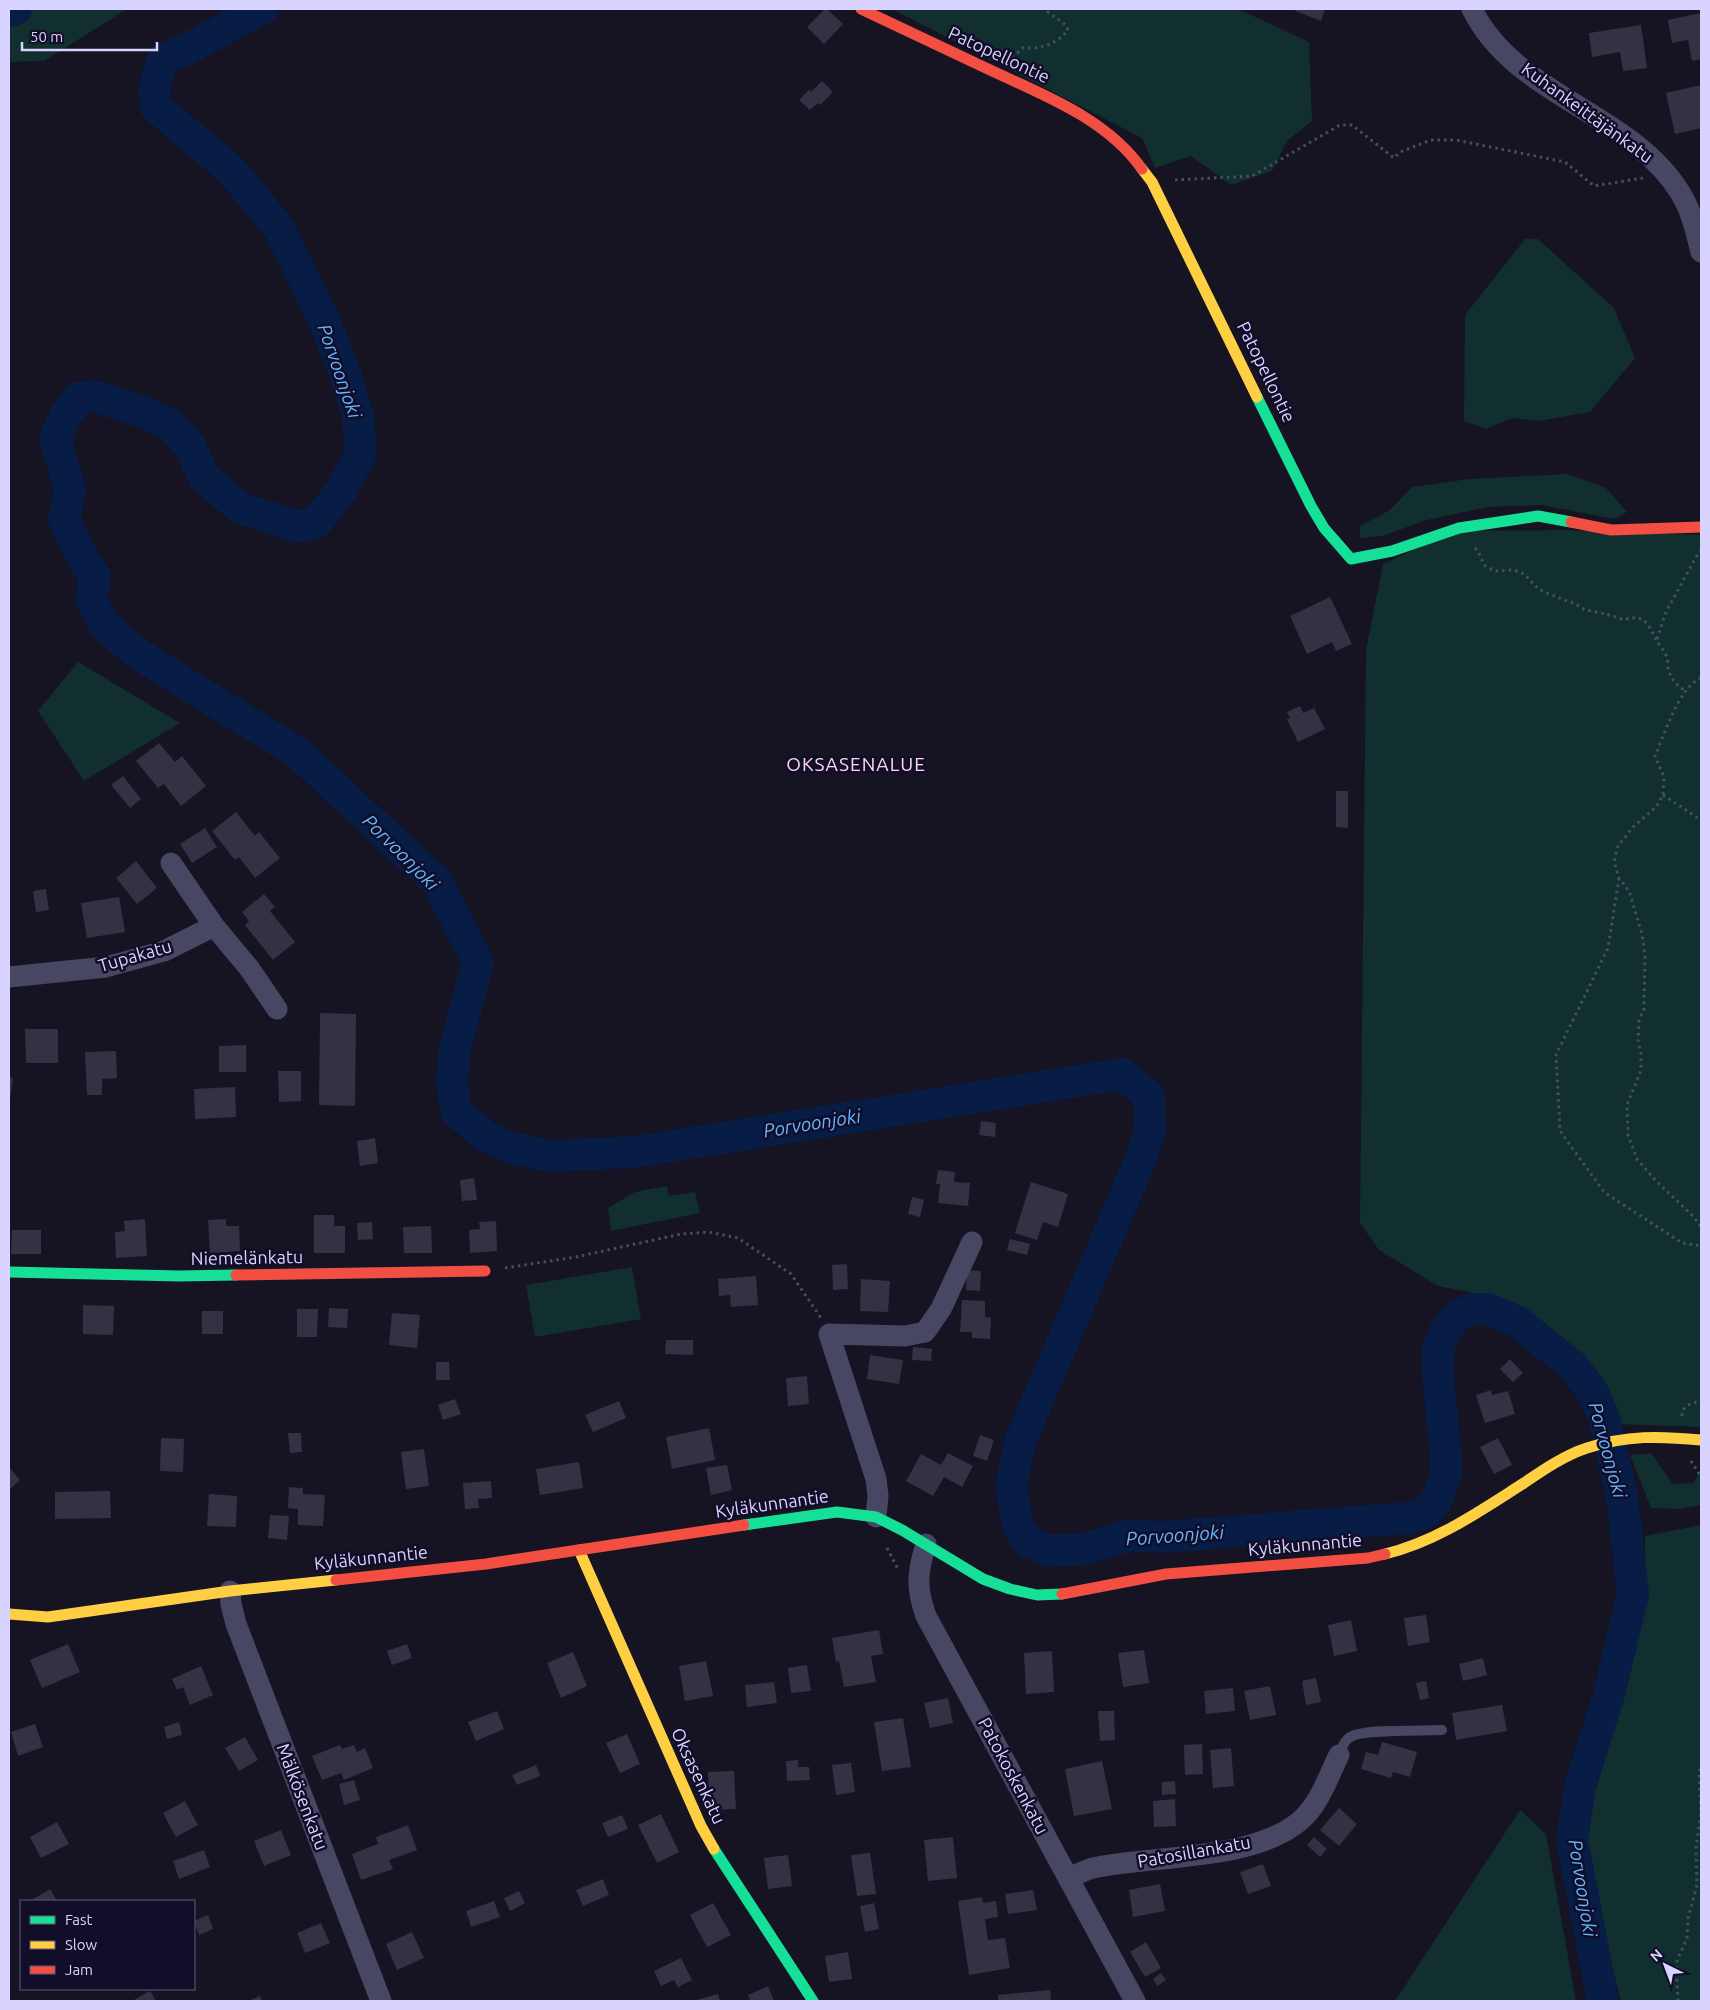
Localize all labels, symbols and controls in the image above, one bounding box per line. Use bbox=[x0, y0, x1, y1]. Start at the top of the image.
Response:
scale bar bbox=[22, 20, 158, 52]
street label: Patopellontie bbox=[946, 22, 1053, 86]
text: 50 m bbox=[30, 28, 63, 45]
street label: Kuhankeittäjänkatu bbox=[1518, 58, 1657, 166]
street label: Patopellontie bbox=[1234, 318, 1300, 425]
water label: Porvoonjoki bbox=[314, 321, 367, 422]
district label: OKSASENALUE bbox=[786, 753, 926, 775]
water label: Porvoonjoki bbox=[358, 809, 444, 895]
street label: Tupakatu bbox=[96, 935, 174, 975]
water label: Porvoonjoki bbox=[762, 1104, 864, 1142]
street label: Niemelänkatu bbox=[191, 1246, 303, 1268]
water label: Porvoonjoki bbox=[1585, 1400, 1632, 1502]
street label: Kyläkunnantie bbox=[714, 1485, 830, 1521]
water label: Porvoonjoki bbox=[1125, 1521, 1226, 1549]
street label: Kyläkunnantie bbox=[1247, 1529, 1363, 1559]
street label: Kyläkunnantie bbox=[313, 1541, 429, 1573]
street label: Patokoskenkatu bbox=[975, 1714, 1053, 1837]
street label: Oksasenkatu bbox=[668, 1724, 730, 1827]
street label: Mälkösenkatu bbox=[273, 1741, 332, 1853]
street label: Patosillankatu bbox=[1136, 1831, 1252, 1871]
water label: Porvoonjoki bbox=[1564, 1838, 1602, 1940]
legend bbox=[20, 1900, 195, 1990]
text: Fast bbox=[65, 1911, 93, 1928]
text: Slow bbox=[65, 1936, 98, 1953]
north arrow bbox=[1640, 1940, 1690, 1990]
text: N bbox=[1647, 1946, 1666, 1965]
text: Jam bbox=[65, 1961, 93, 1978]

